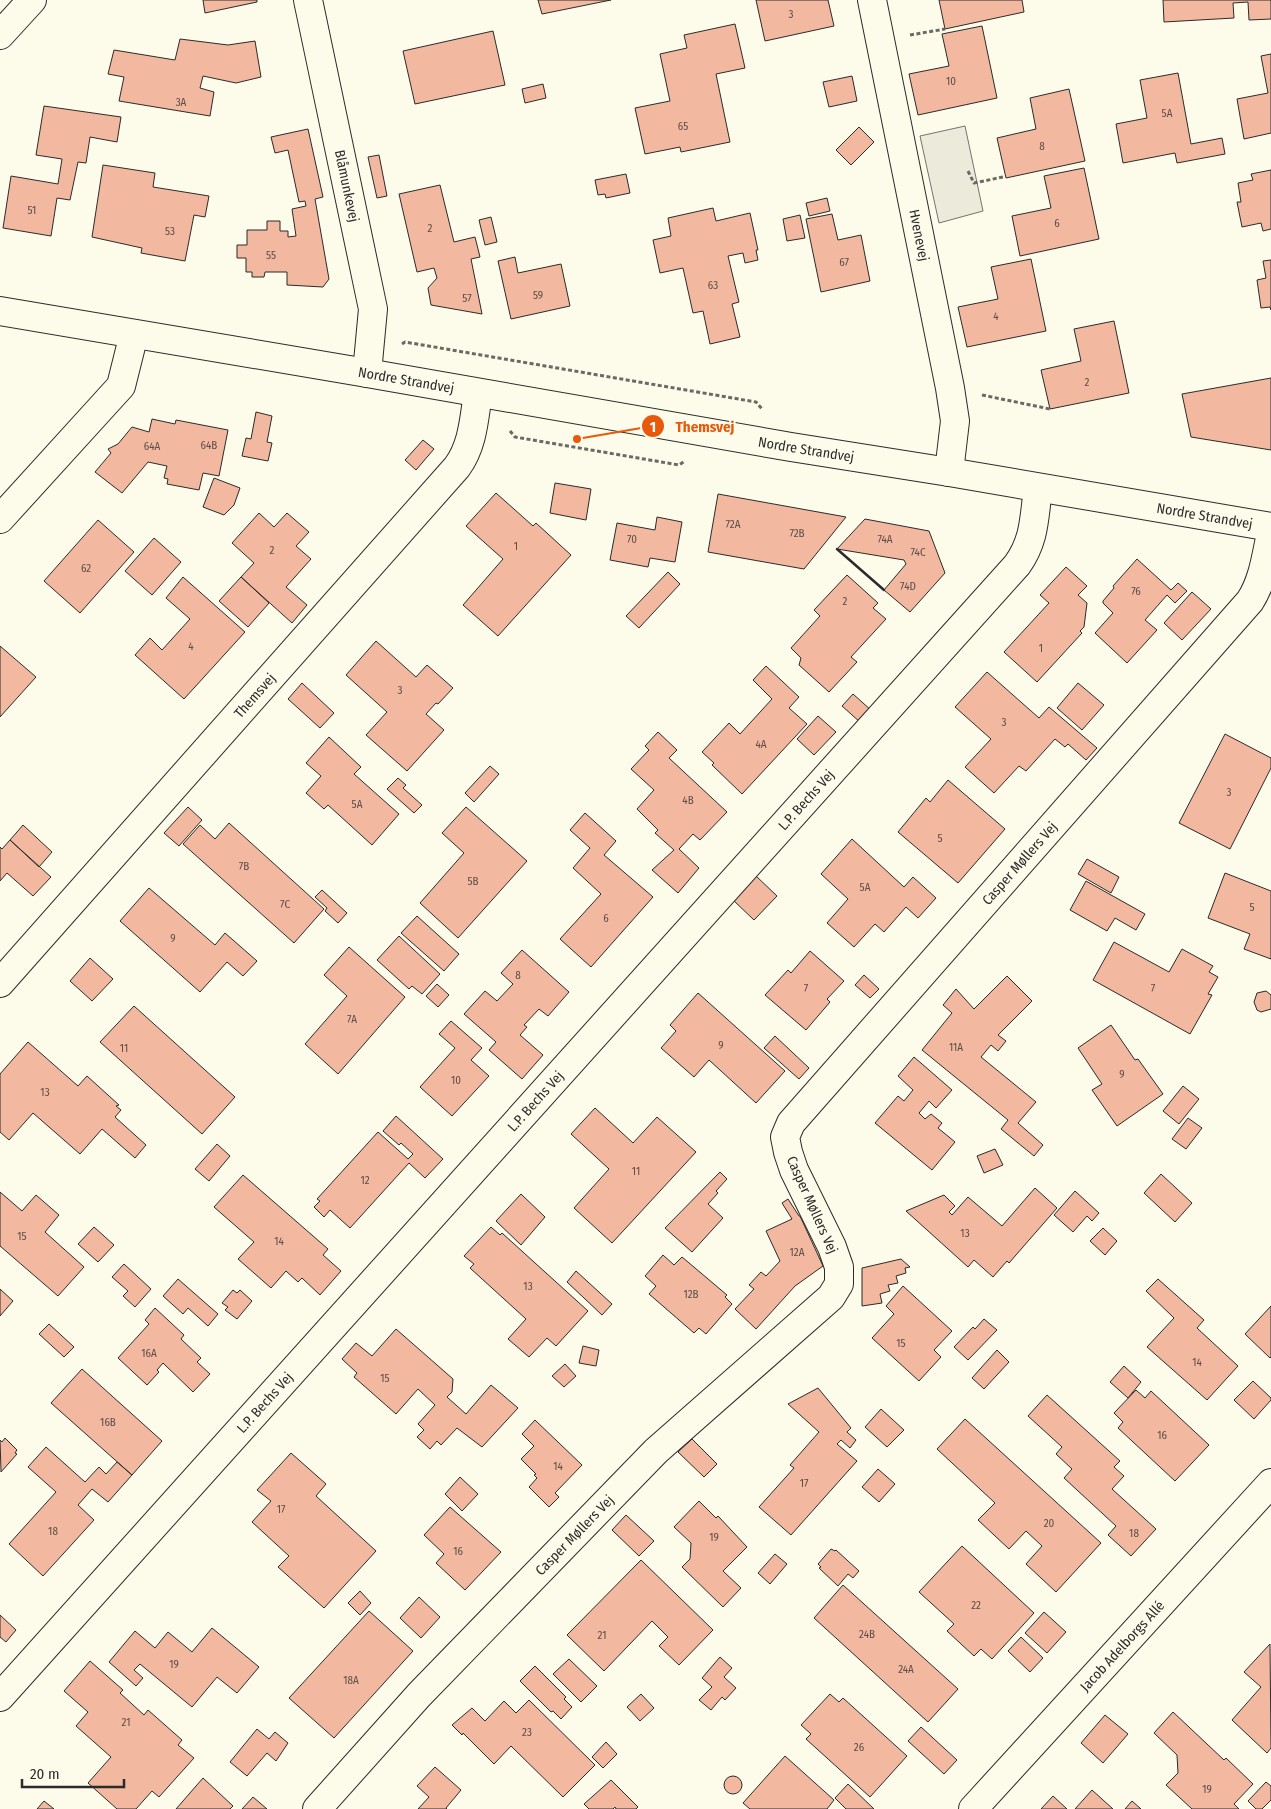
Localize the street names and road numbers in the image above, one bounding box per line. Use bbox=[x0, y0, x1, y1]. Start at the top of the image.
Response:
street label: Blåmunkevej bbox=[331, 148, 363, 224]
street label: Hvenevej bbox=[906, 208, 933, 263]
street label: Nordre Strandvej bbox=[357, 363, 455, 397]
street label: Nordre Strandvej bbox=[757, 433, 855, 465]
street label: Nordre Strandvej bbox=[1155, 499, 1254, 532]
street label: Themsvej bbox=[230, 670, 279, 721]
street label: L.P. Bechs Vej bbox=[774, 766, 838, 834]
street label: Casper Møllers Vej bbox=[978, 818, 1061, 908]
street label: L.P. Bechs Vej bbox=[504, 1067, 567, 1135]
street label: Casper Møllers Vej bbox=[783, 1154, 841, 1256]
street label: L.P. Bechs Vej bbox=[233, 1369, 296, 1436]
street label: Casper Møllers Vej bbox=[532, 1491, 617, 1579]
street label: Jacob Adelborgs Allé bbox=[1076, 1597, 1168, 1695]

